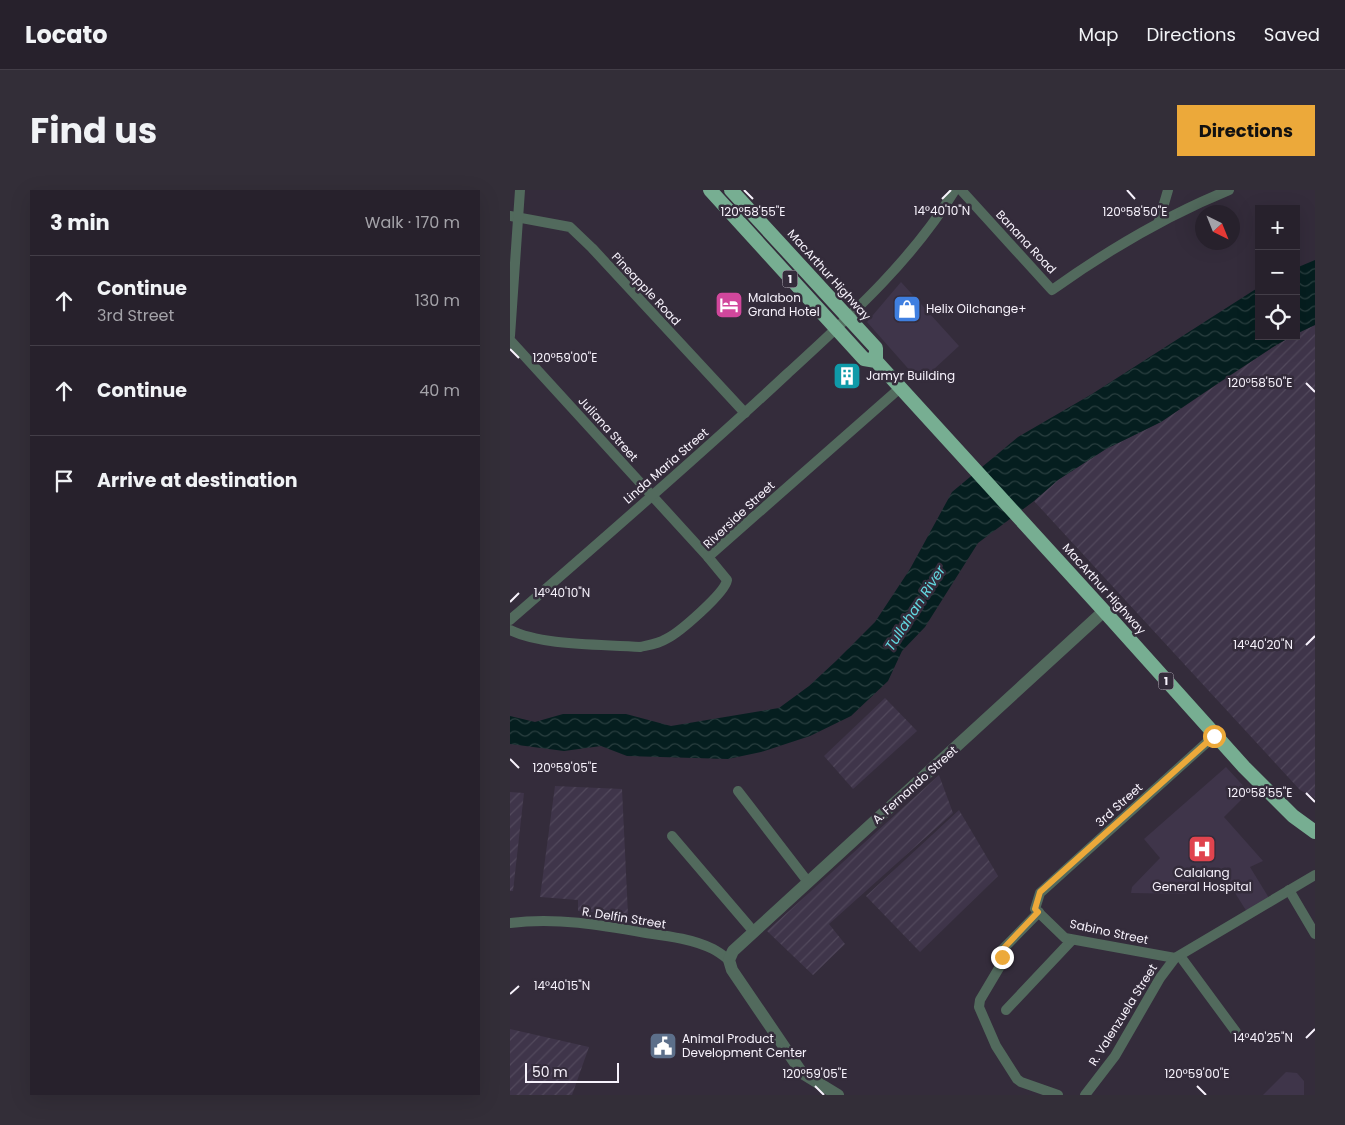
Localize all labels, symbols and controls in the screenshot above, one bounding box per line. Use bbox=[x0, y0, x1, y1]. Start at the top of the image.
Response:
text: Locato bbox=[25, 18, 108, 51]
text: Map bbox=[1079, 22, 1118, 47]
text: Directions bbox=[1146, 22, 1236, 47]
text: Saved bbox=[1264, 22, 1320, 47]
button: Directions bbox=[1177, 105, 1315, 156]
text: Find us bbox=[30, 106, 157, 155]
text: 14°40'10"N bbox=[914, 202, 970, 219]
text: 120°58'55"E bbox=[721, 203, 785, 220]
text: 120°58'50"E bbox=[1103, 203, 1167, 220]
north arrow bbox=[1195, 205, 1240, 250]
map controls bbox=[1255, 205, 1300, 340]
button: + bbox=[1255, 205, 1300, 250]
street label: Banana Road bbox=[992, 206, 1060, 277]
text: 3 min bbox=[50, 208, 110, 237]
text: Walk · 170 m bbox=[365, 211, 460, 234]
street label: MacArthur Highway bbox=[784, 225, 875, 324]
street label: Pineapple Road bbox=[608, 248, 685, 329]
button: − bbox=[1255, 250, 1300, 295]
road number: 1 bbox=[782, 270, 798, 288]
text: Continue bbox=[97, 275, 187, 302]
icon: ahead bbox=[50, 287, 78, 315]
text: 130 m bbox=[415, 289, 460, 312]
place label: Malabon Grand Hotel bbox=[748, 289, 820, 320]
hotel icon: Malabon Grand Hotel bbox=[714, 290, 744, 320]
shop icon: Helix Oilchange+ bbox=[892, 294, 922, 324]
button: locate bbox=[1255, 295, 1300, 340]
place label: Helix Oilchange+ bbox=[926, 300, 1026, 317]
text: 3rd Street bbox=[97, 304, 174, 327]
text: 120°59'00"E bbox=[533, 349, 597, 366]
building icon: Jamyr Building bbox=[832, 361, 862, 391]
place label: Jamyr Building bbox=[866, 367, 955, 384]
text: 120°58'50"E bbox=[1228, 374, 1292, 391]
icon: ahead bbox=[50, 377, 78, 405]
text: Continue bbox=[97, 377, 187, 404]
text: 40 m bbox=[419, 379, 460, 402]
street label: Juliana Street bbox=[575, 392, 642, 465]
street label: Linda Maria Street bbox=[620, 424, 712, 507]
icon: arrive bbox=[50, 467, 78, 495]
text: Arrive at destination bbox=[97, 467, 298, 494]
street label: Riverside Street bbox=[699, 477, 778, 552]
street label: MacArthur Highway bbox=[1059, 539, 1150, 638]
water label: Tullahan River bbox=[880, 561, 951, 655]
text: 14°40'10"N bbox=[534, 584, 590, 601]
text: 14°40'20"N bbox=[1233, 636, 1293, 653]
road number: 1 bbox=[1158, 672, 1174, 690]
route start bbox=[1203, 725, 1226, 748]
street label: A. Fernando Street bbox=[868, 742, 961, 828]
text: 120°59'05"E bbox=[533, 759, 597, 776]
street label: 3rd Street bbox=[1091, 779, 1146, 830]
text: 120°58'55"E bbox=[1228, 784, 1292, 801]
hospital icon: Calalang General Hospital bbox=[1187, 834, 1217, 864]
place label: Calalang General Hospital bbox=[1152, 864, 1252, 895]
street label: R. Delfin Street bbox=[581, 902, 667, 933]
street label: Sabino Street bbox=[1068, 915, 1150, 948]
route end bbox=[991, 946, 1014, 969]
street label: R. Valenzuela Street bbox=[1084, 960, 1161, 1069]
text: 14°40'15"N bbox=[534, 977, 590, 994]
text: 14°40'25"N bbox=[1233, 1029, 1293, 1046]
place label: Animal Product Development Center bbox=[682, 1030, 807, 1061]
public building icon: Animal Product Development Center bbox=[648, 1031, 678, 1061]
scale bar bbox=[525, 1060, 619, 1083]
text: 50 m bbox=[532, 1062, 568, 1082]
text: 120°59'05"E bbox=[783, 1065, 847, 1082]
text: 120°59'00"E bbox=[1165, 1065, 1229, 1082]

